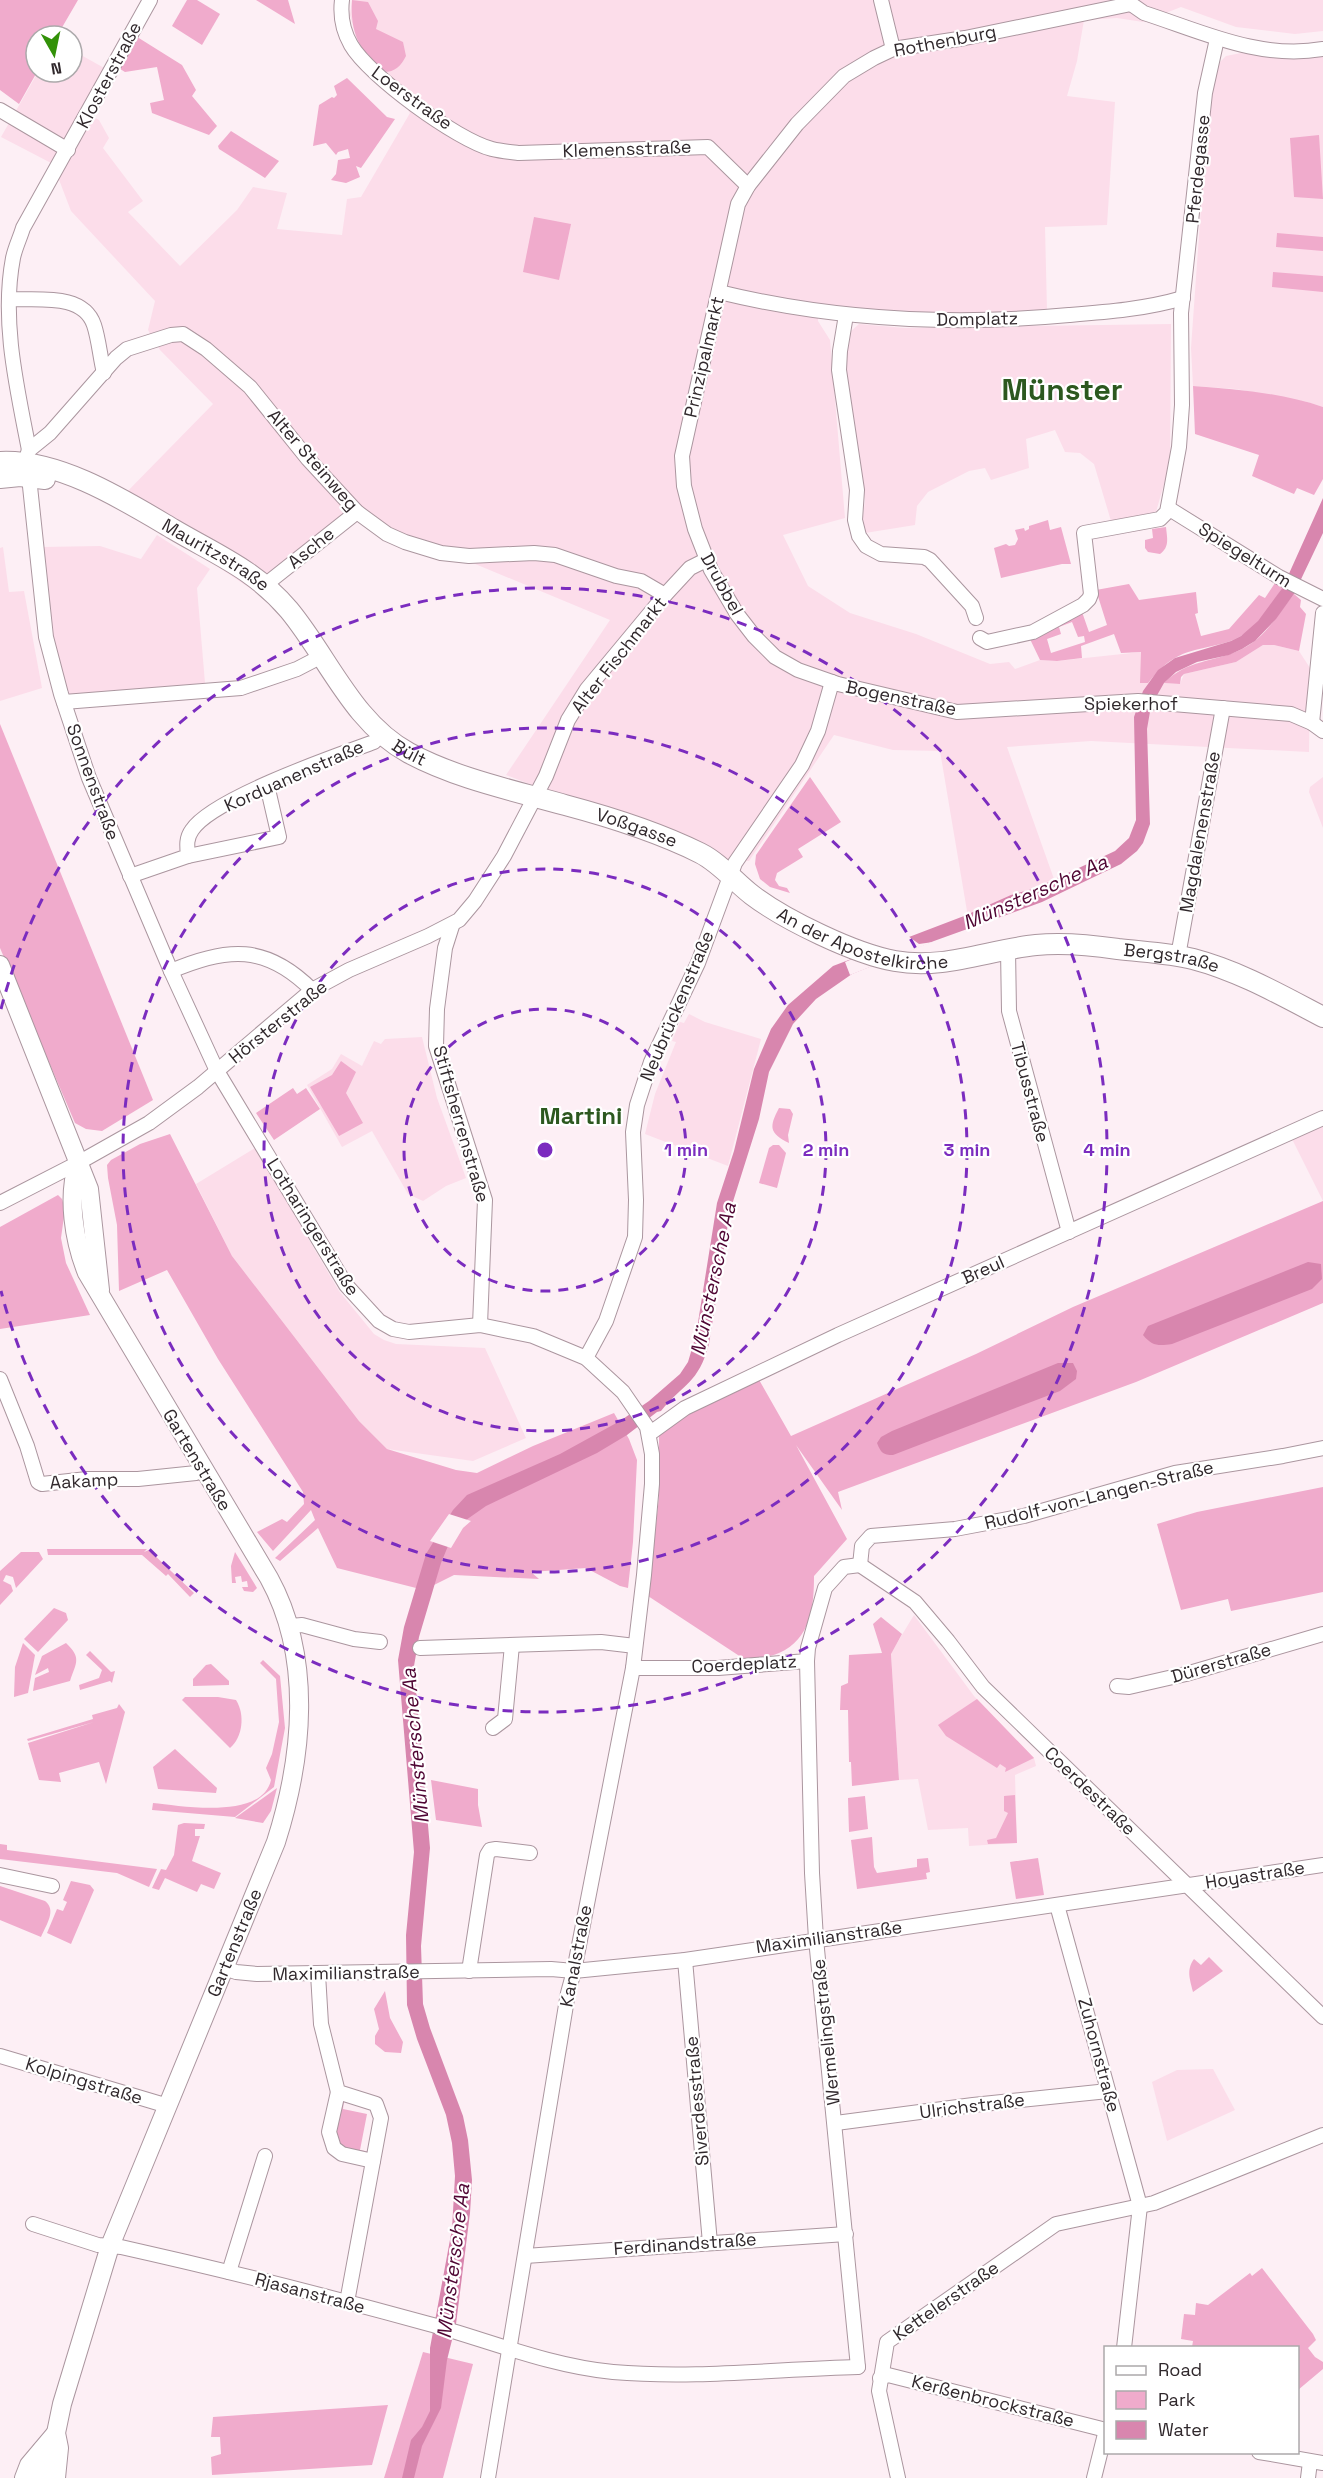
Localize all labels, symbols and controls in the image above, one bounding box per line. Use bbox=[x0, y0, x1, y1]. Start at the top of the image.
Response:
street label: Klosterstraße bbox=[71, 18, 146, 132]
street label: Rothenburg bbox=[892, 19, 998, 62]
north arrow bbox=[24, 24, 84, 84]
text: N bbox=[49, 57, 63, 80]
street label: Loerstraße bbox=[367, 61, 457, 135]
street label: Pferdegasse bbox=[1180, 113, 1215, 224]
street label: Klemensstraße bbox=[562, 135, 692, 162]
street label: Prinzipalmarkt bbox=[678, 294, 729, 420]
street label: Domplatz bbox=[936, 306, 1018, 331]
district label: Münster bbox=[1001, 370, 1123, 409]
street label: Alter Steinweg bbox=[263, 404, 364, 515]
street label: Mauritzstraße bbox=[158, 513, 275, 596]
street label: Spiegelturm bbox=[1194, 517, 1296, 592]
street label: Asche bbox=[283, 522, 339, 573]
street label: Drubbel bbox=[696, 548, 749, 619]
street label: Alter Fischmarkt bbox=[566, 592, 671, 718]
street label: Bogenstraße bbox=[844, 675, 959, 720]
street label: Spiekerhof bbox=[1084, 692, 1178, 715]
street label: Sonnenstraße bbox=[62, 720, 125, 843]
street label: Korduanenstraße bbox=[220, 734, 367, 817]
street label: Bült bbox=[388, 734, 430, 771]
street label: Magdalenenstraße bbox=[1174, 749, 1225, 914]
street label: Voßgasse bbox=[594, 802, 681, 852]
water label: Münstersche Aa bbox=[959, 848, 1112, 936]
street label: An der Apostelkirche bbox=[773, 902, 949, 974]
street label: Neubrückenstraße bbox=[634, 927, 719, 1084]
street label: Bergstraße bbox=[1123, 938, 1223, 977]
street label: Hörsterstraße bbox=[224, 975, 332, 1068]
street label: Tibusstraße bbox=[1006, 1039, 1055, 1145]
street label: Stiftsherrenstraße bbox=[428, 1043, 495, 1205]
district label: Martini bbox=[539, 1100, 623, 1131]
text: 1 min bbox=[664, 1138, 708, 1161]
text: 2 min bbox=[803, 1138, 849, 1161]
text: 3 min bbox=[944, 1138, 990, 1161]
text: 4 min bbox=[1083, 1138, 1131, 1161]
centre of rings bbox=[535, 1140, 555, 1160]
street label: Lotharingerstraße bbox=[262, 1154, 365, 1300]
water label: Münstersche Aa bbox=[684, 1200, 742, 1358]
street label: Breul bbox=[958, 1250, 1008, 1289]
street label: Gartenstraße bbox=[158, 1405, 237, 1515]
street label: Rudolf-von-Langen-Straße bbox=[982, 1455, 1216, 1534]
street label: Aakamp bbox=[49, 1467, 119, 1494]
street label: Dürerstraße bbox=[1168, 1637, 1274, 1688]
street label: Coerdeplatz bbox=[691, 1649, 797, 1678]
water label: Münstersche Aa bbox=[395, 1667, 435, 1825]
street label: Coerdestraße bbox=[1040, 1741, 1141, 1840]
street label: Hoyastraße bbox=[1203, 1855, 1306, 1894]
street label: Gartenstraße bbox=[202, 1885, 267, 2000]
street label: Kanalstraße bbox=[554, 1903, 597, 2009]
street label: Maximilianstraße bbox=[754, 1915, 904, 1958]
street label: Wermelingstraße bbox=[806, 1958, 845, 2106]
street label: Maximilianstraße bbox=[272, 1960, 420, 1985]
street label: Zuhornstraße bbox=[1073, 1995, 1126, 2115]
street label: Siverdesstraße bbox=[679, 2035, 714, 2167]
street label: Kolpingstraße bbox=[23, 2052, 145, 2109]
street label: Ulrichstraße bbox=[918, 2088, 1026, 2123]
water label: Münstersche Aa bbox=[431, 2182, 475, 2340]
street label: Ferdinandstraße bbox=[613, 2227, 757, 2260]
street label: Kettelerstraße bbox=[888, 2256, 1003, 2346]
street label: Rjasanstraße bbox=[252, 2267, 368, 2318]
legend bbox=[1104, 2346, 1299, 2454]
text: Road bbox=[1158, 2358, 1202, 2381]
street label: Kerßenbrockstraße bbox=[909, 2369, 1077, 2432]
text: Park bbox=[1158, 2388, 1196, 2411]
text: Water bbox=[1158, 2418, 1209, 2441]

